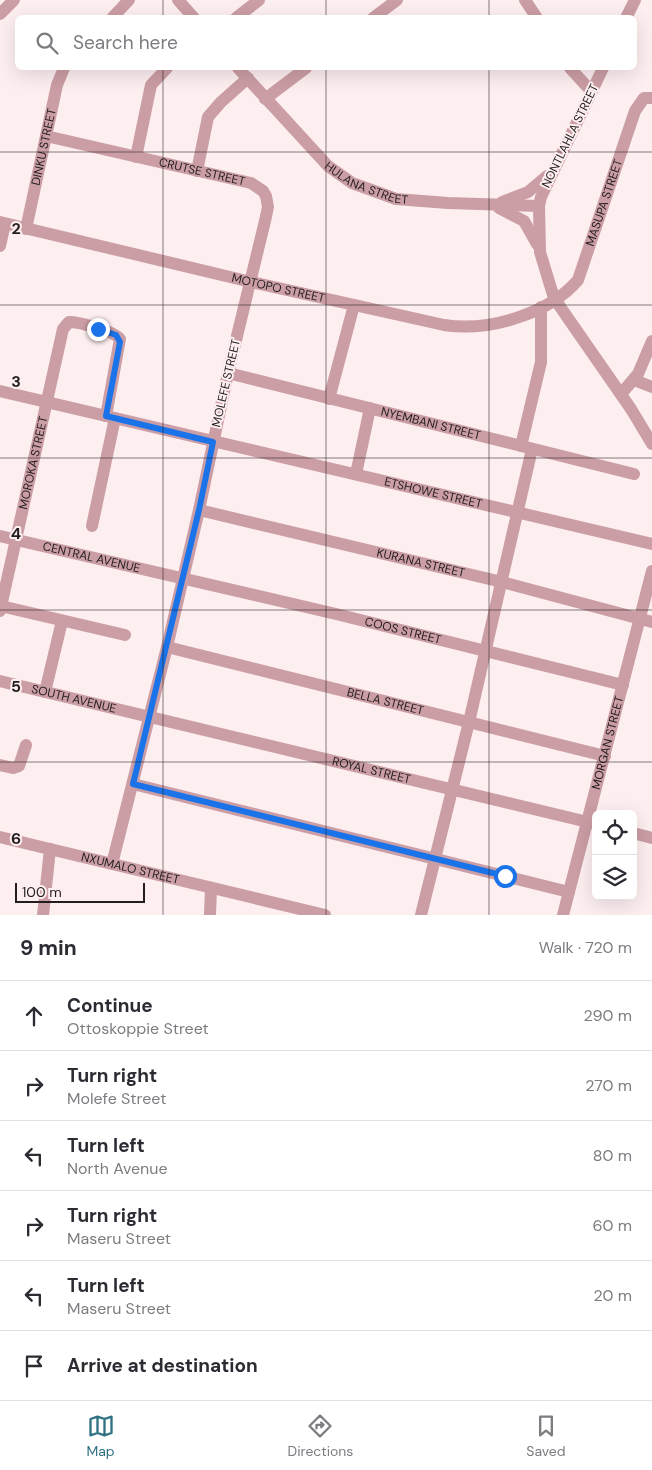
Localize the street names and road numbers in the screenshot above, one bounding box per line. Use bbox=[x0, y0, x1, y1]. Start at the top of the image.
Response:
street label: NONTLAHLA STREET bbox=[538, 81, 602, 190]
street label: DINKU STREET bbox=[28, 107, 60, 187]
street label: CRUTSE STREET bbox=[157, 154, 247, 189]
street label: MASUPA STREET bbox=[582, 157, 626, 248]
street label: HULANA STREET bbox=[321, 158, 409, 208]
street label: MOTOPO STREET bbox=[230, 270, 327, 306]
street label: MOLEFE STREET bbox=[208, 337, 244, 429]
street label: NYEMBANI STREET bbox=[379, 403, 483, 444]
street label: MOROKA STREET bbox=[15, 414, 51, 511]
street label: ETSHOWE STREET bbox=[383, 473, 484, 512]
street label: CENTRAL AVENUE bbox=[41, 538, 142, 576]
street label: KURANA STREET bbox=[375, 544, 467, 581]
street label: COOS STREET bbox=[363, 613, 443, 648]
street label: SOUTH AVENUE bbox=[30, 681, 118, 717]
street label: BELLA STREET bbox=[345, 684, 426, 719]
street label: MORGAN STREET bbox=[588, 694, 627, 791]
street label: ROYAL STREET bbox=[331, 753, 413, 787]
street label: NXUMALO STREET bbox=[80, 849, 181, 888]

